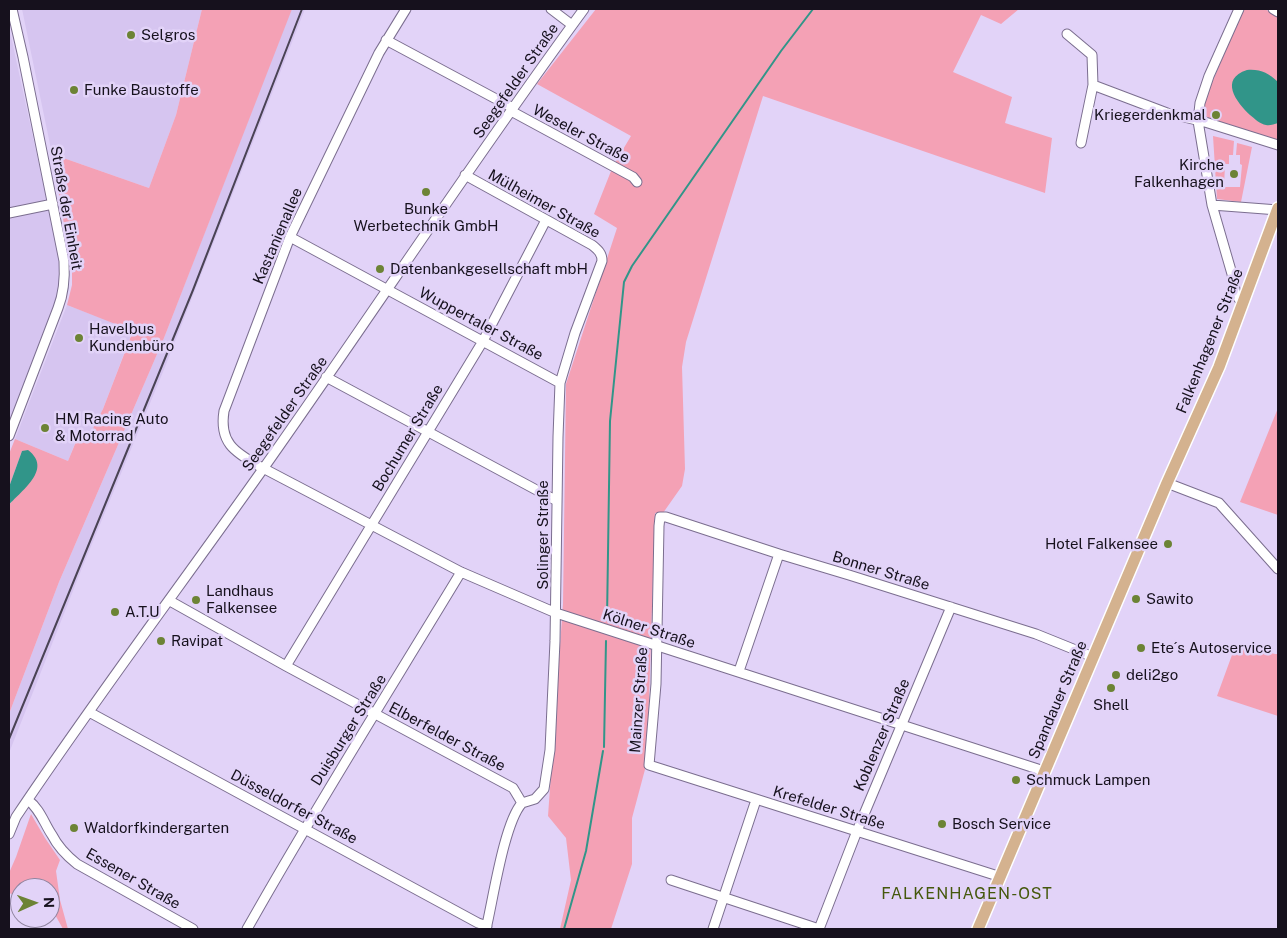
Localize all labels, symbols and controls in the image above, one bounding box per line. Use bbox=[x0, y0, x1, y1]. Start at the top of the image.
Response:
street label: Seegefelder Straße bbox=[469, 20, 563, 142]
place label: Selgros bbox=[141, 26, 195, 44]
marker: Selgros bbox=[125, 29, 137, 41]
place label: Funke Baustoffe bbox=[84, 81, 199, 99]
marker: Funke Baustoffe bbox=[68, 84, 80, 96]
street label: Weseler Straße bbox=[529, 101, 633, 167]
place label: Kriegerdenkmal bbox=[1094, 106, 1206, 124]
marker: Kriegerdenkmal bbox=[1210, 109, 1222, 121]
street label: Straße der Einheit bbox=[46, 145, 86, 271]
place label: Kirche Falkenhagen bbox=[1134, 156, 1224, 191]
street label: Mülheimer Straße bbox=[485, 166, 603, 242]
marker: Kirche Falkenhagen bbox=[1228, 168, 1240, 180]
street label: Kastanienallee bbox=[250, 185, 306, 287]
marker: Bunke Werbetechnik GmbH bbox=[420, 186, 432, 198]
place label: Bunke Werbetechnik GmbH bbox=[354, 200, 498, 235]
place label: Datenbankgesellschaft mbH bbox=[390, 260, 588, 278]
marker: Datenbankgesellschaft mbH bbox=[374, 263, 386, 275]
street label: Falkenhagener Straße bbox=[1173, 266, 1247, 416]
street label: Wuppertaler Straße bbox=[416, 284, 546, 364]
place label: Havelbus Kundenbüro bbox=[89, 320, 174, 355]
marker: Havelbus Kundenbüro bbox=[73, 332, 85, 344]
street label: Seegefelder Straße bbox=[238, 353, 332, 475]
street label: Bochumer Straße bbox=[369, 381, 447, 495]
place label: HM Racing Auto & Motorrad bbox=[55, 410, 169, 445]
marker: HM Racing Auto & Motorrad bbox=[39, 422, 51, 434]
street label: Solinger Straße bbox=[534, 480, 552, 590]
place label: Hotel Falkensee bbox=[1045, 535, 1158, 553]
marker: Hotel Falkensee bbox=[1162, 538, 1174, 550]
street label: Bonner Straße bbox=[830, 548, 932, 594]
place label: Landhaus Falkensee bbox=[206, 582, 277, 617]
place label: Sawito bbox=[1146, 590, 1194, 608]
marker: Sawito bbox=[1130, 593, 1142, 605]
marker: Landhaus Falkensee bbox=[190, 594, 202, 606]
place label: A.T.U bbox=[125, 603, 160, 621]
marker: A.T.U bbox=[109, 606, 121, 618]
street label: Kölner Straße bbox=[600, 606, 698, 652]
place label: Ravipat bbox=[171, 632, 223, 650]
marker: Ravipat bbox=[155, 635, 167, 647]
street label: Spandauer Straße bbox=[1025, 638, 1091, 762]
place label: Ete´s Autoservice bbox=[1151, 639, 1272, 657]
marker: Ete´s Autoservice bbox=[1135, 642, 1147, 654]
street label: Mainzer Straße bbox=[626, 647, 652, 753]
place label: deli2go bbox=[1126, 666, 1178, 684]
marker: deli2go bbox=[1110, 669, 1122, 681]
street label: Duisburger Straße bbox=[308, 671, 390, 789]
street label: Koblenzer Straße bbox=[850, 676, 914, 794]
marker: Shell bbox=[1105, 682, 1117, 694]
place label: Shell bbox=[1093, 696, 1129, 714]
street label: Elberfelder Straße bbox=[386, 699, 508, 775]
street label: Düsseldorfer Straße bbox=[228, 766, 360, 848]
place label: Schmuck Lampen bbox=[1026, 771, 1150, 789]
marker: Schmuck Lampen bbox=[1010, 774, 1022, 786]
street label: Krefelder Straße bbox=[771, 782, 887, 834]
place label: Bosch Service bbox=[952, 815, 1051, 833]
marker: Bosch Service bbox=[936, 818, 948, 830]
place label: Waldorfkindergarten bbox=[84, 819, 229, 837]
marker: Waldorfkindergarten bbox=[68, 822, 80, 834]
street label: Essener Straße bbox=[82, 845, 184, 913]
north arrow bbox=[10, 878, 60, 928]
district label: FALKENHAGEN-OST bbox=[879, 884, 1055, 904]
text: N bbox=[41, 897, 57, 908]

